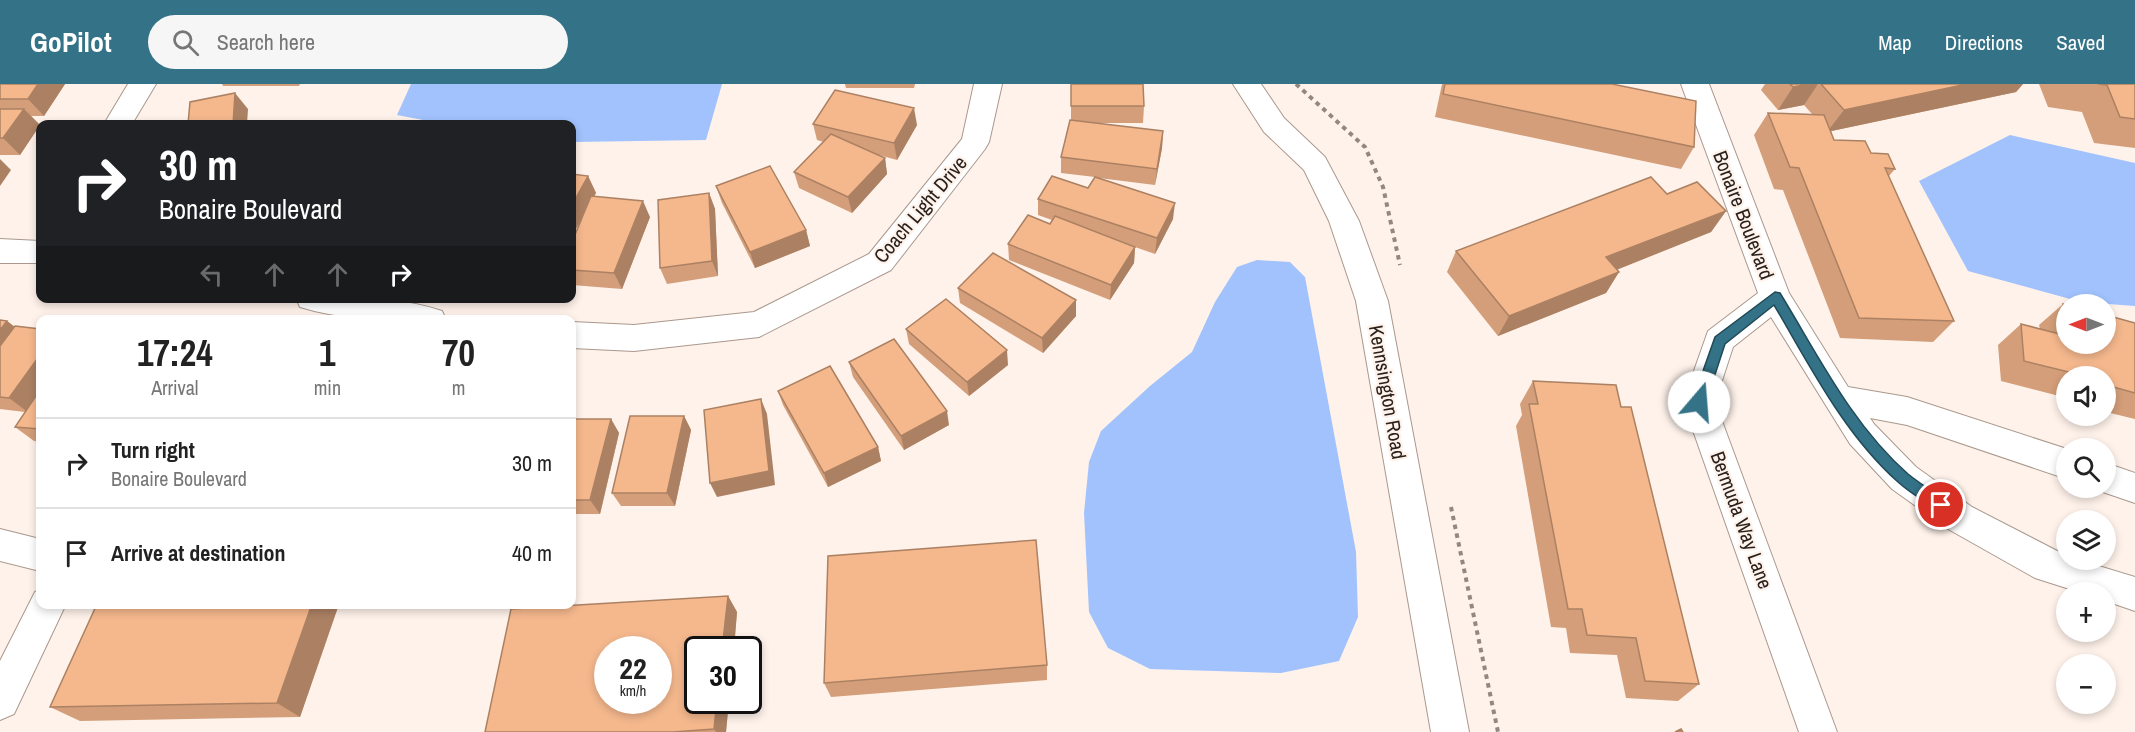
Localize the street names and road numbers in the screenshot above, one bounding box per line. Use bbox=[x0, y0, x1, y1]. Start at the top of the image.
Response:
street label: Bonaire Boulevard bbox=[1707, 147, 1781, 283]
street label: Coach Light Drive bbox=[867, 150, 973, 268]
street label: Kennsington Road bbox=[1363, 323, 1413, 461]
street label: Bermuda Way Lane bbox=[1705, 448, 1779, 592]

